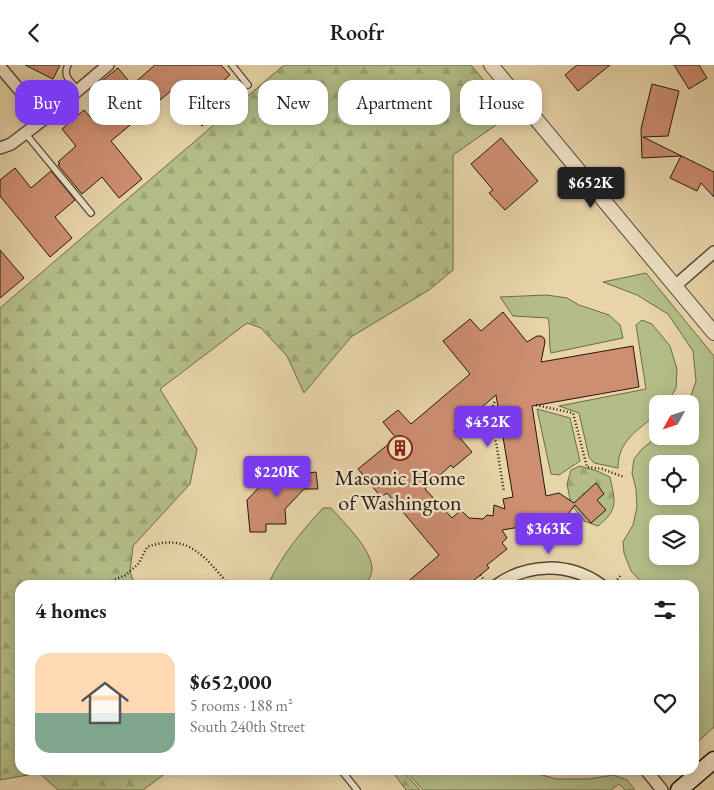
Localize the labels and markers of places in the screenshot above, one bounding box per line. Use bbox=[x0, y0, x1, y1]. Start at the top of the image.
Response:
pin: $652K bbox=[556, 167, 626, 209]
pin: $452K bbox=[453, 405, 523, 448]
building icon: Masonic Home of Washington bbox=[387, 435, 413, 461]
pin: $220K bbox=[242, 455, 312, 498]
place label: Masonic Home of Washington bbox=[335, 463, 466, 517]
pin: $363K bbox=[514, 513, 584, 555]

